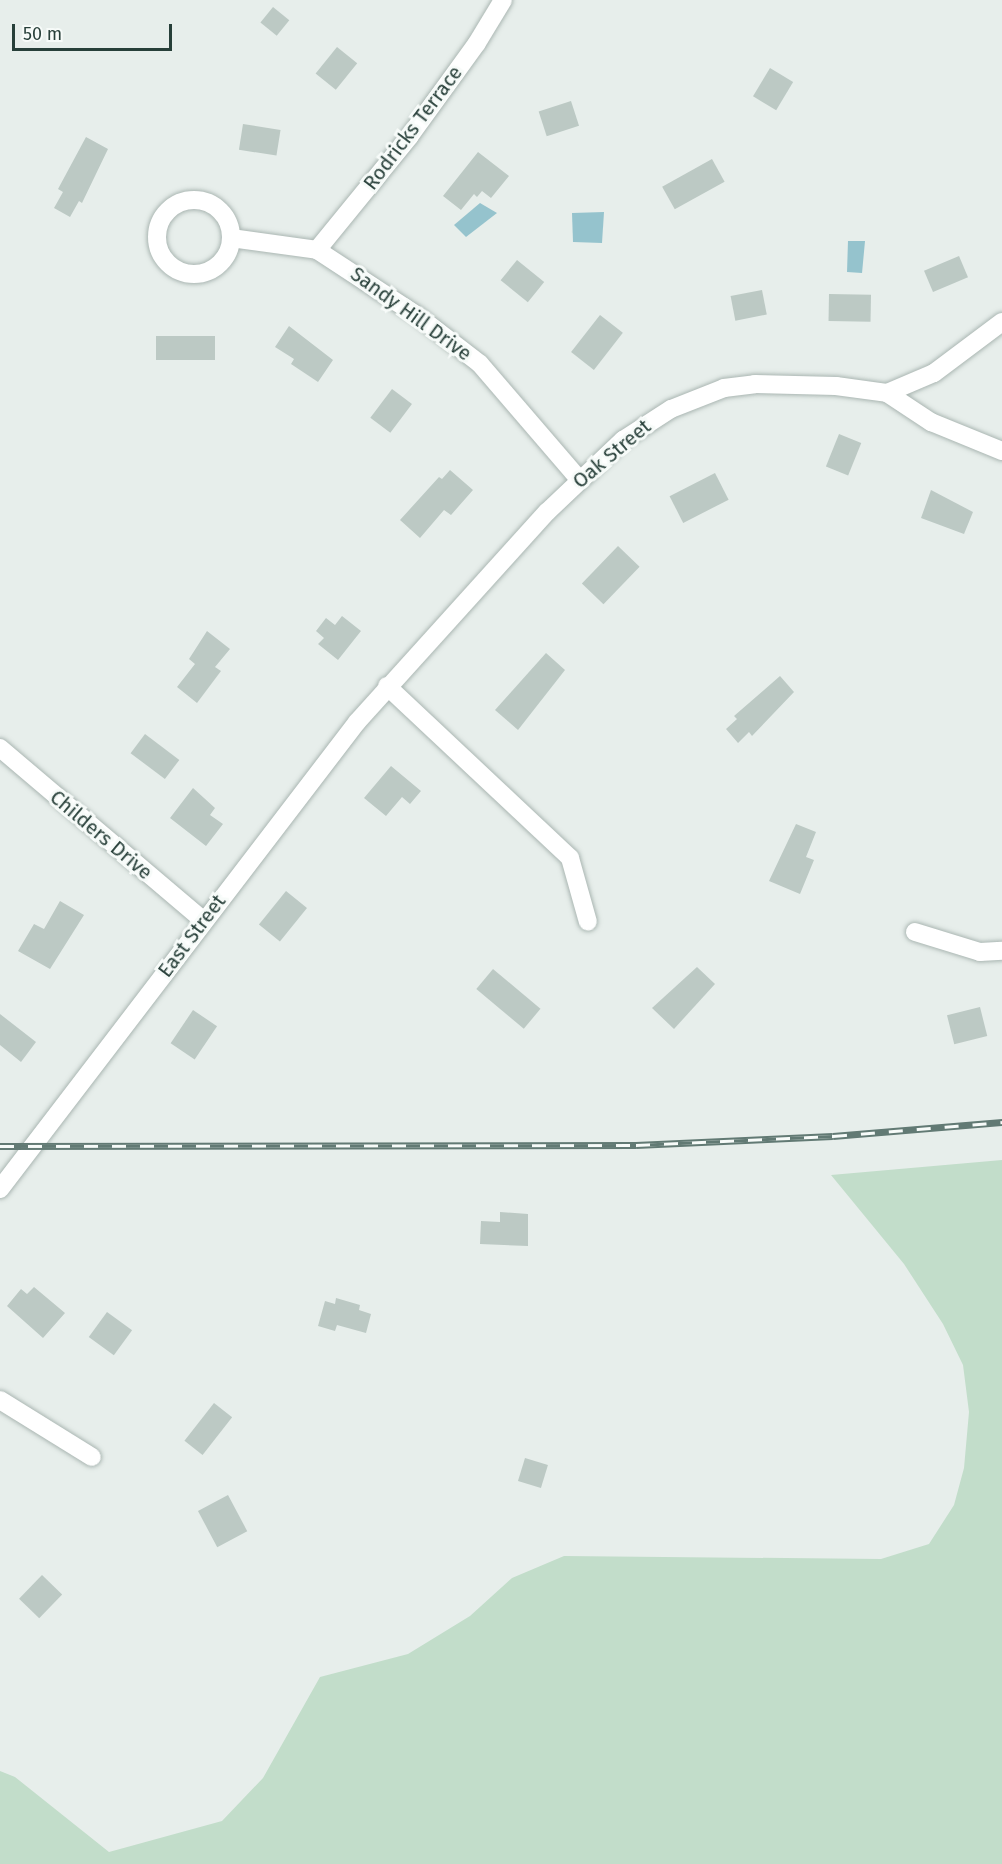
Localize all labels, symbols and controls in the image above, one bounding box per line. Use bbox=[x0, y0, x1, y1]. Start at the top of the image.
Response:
scale bar bbox=[15, 12, 176, 50]
text: 50 m bbox=[23, 23, 62, 45]
street label: Rodricks Terrace bbox=[359, 61, 467, 195]
street label: Sandy Hill Drive bbox=[346, 262, 476, 366]
street label: Oak Street bbox=[568, 414, 656, 494]
street label: Childers Drive bbox=[45, 785, 157, 885]
street label: East Street bbox=[153, 890, 231, 982]

